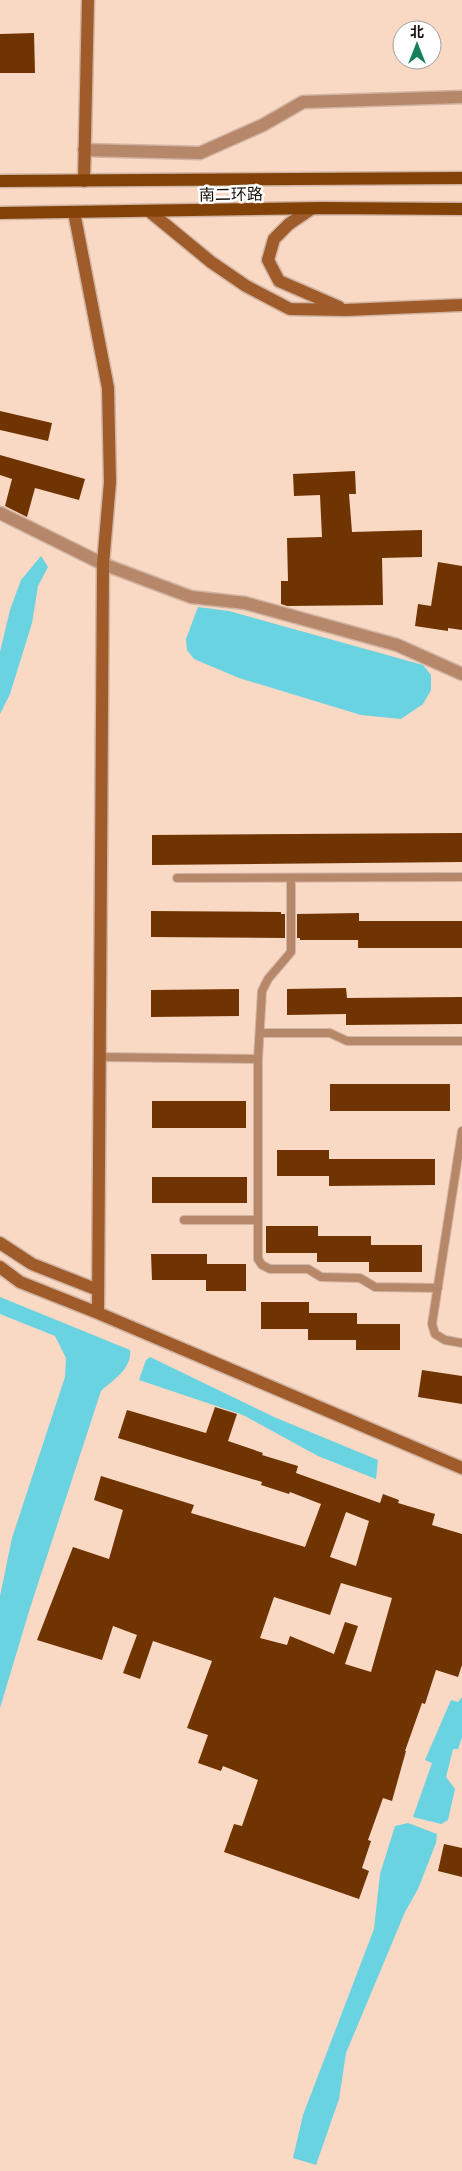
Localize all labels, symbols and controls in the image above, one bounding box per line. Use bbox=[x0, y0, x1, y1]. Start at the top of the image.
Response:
north arrow bbox=[392, 20, 442, 70]
text: 北 bbox=[410, 24, 424, 40]
street label: 南二环路 bbox=[199, 185, 263, 204]

